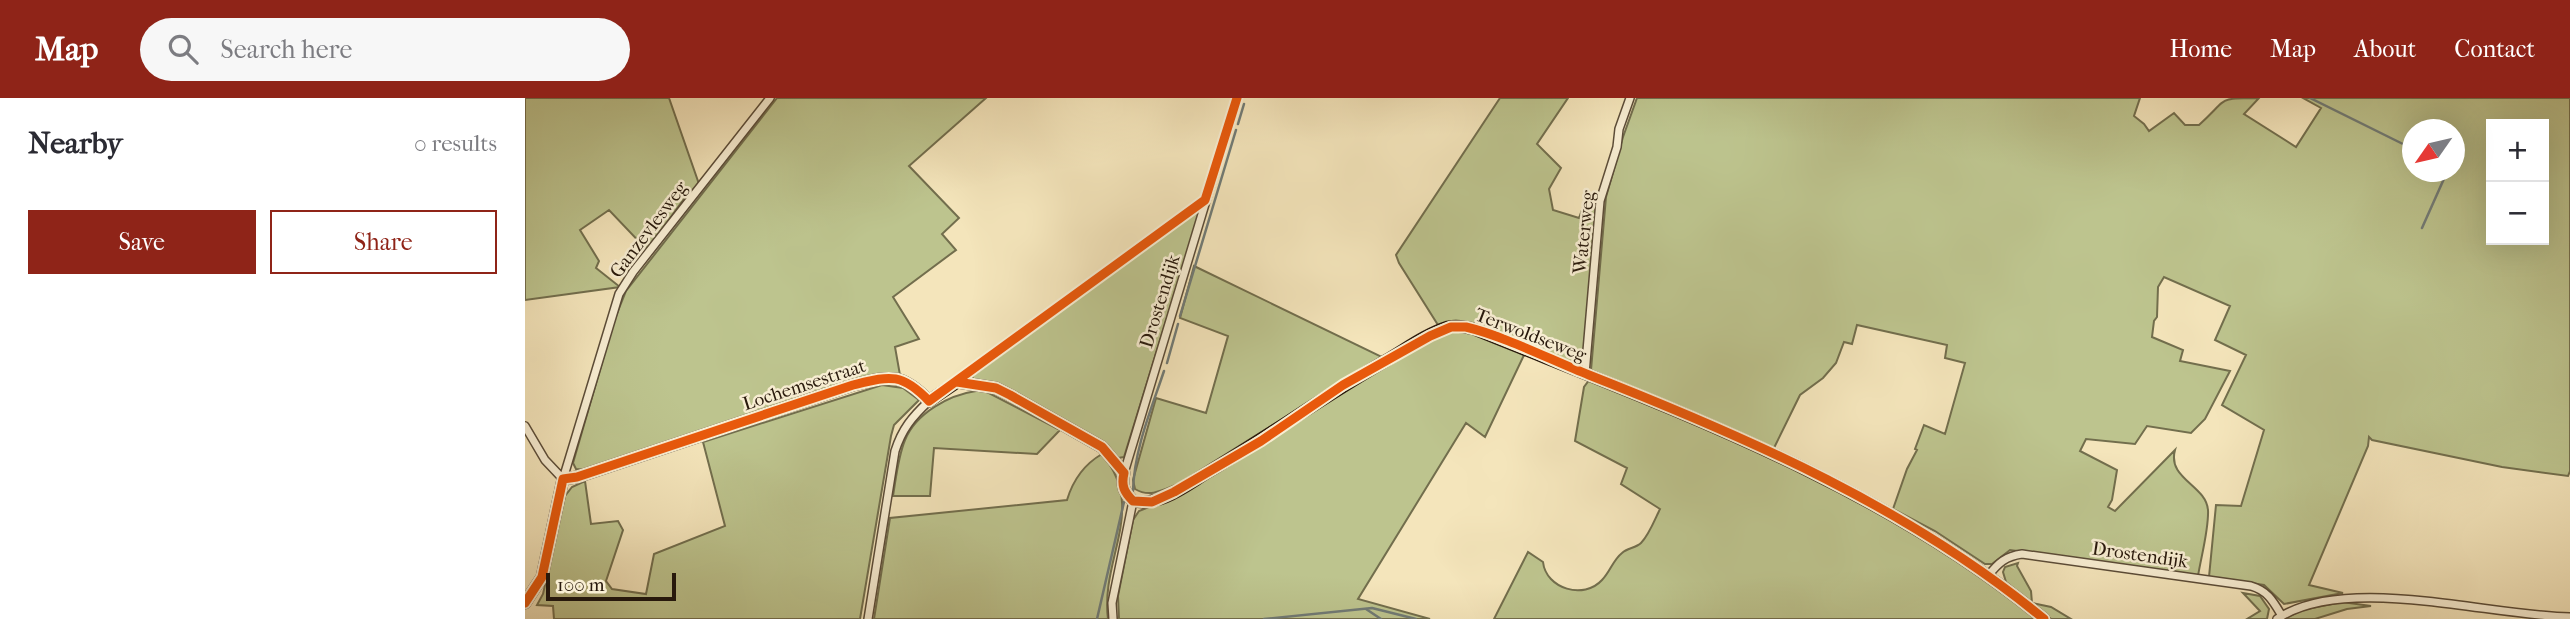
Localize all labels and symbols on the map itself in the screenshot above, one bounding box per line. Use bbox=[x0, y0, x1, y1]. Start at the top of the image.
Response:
north arrow bbox=[2402, 119, 2465, 182]
street label: Ganzevlesweg bbox=[605, 176, 693, 282]
street label: Waterweg bbox=[1569, 188, 1599, 276]
street label: Drostendijk bbox=[1135, 252, 1185, 351]
street label: Terwoldseweg bbox=[1472, 304, 1590, 366]
street label: Lochemsestraat bbox=[740, 355, 869, 415]
street label: Drostendijk bbox=[2090, 537, 2189, 573]
scale bar bbox=[546, 570, 675, 602]

